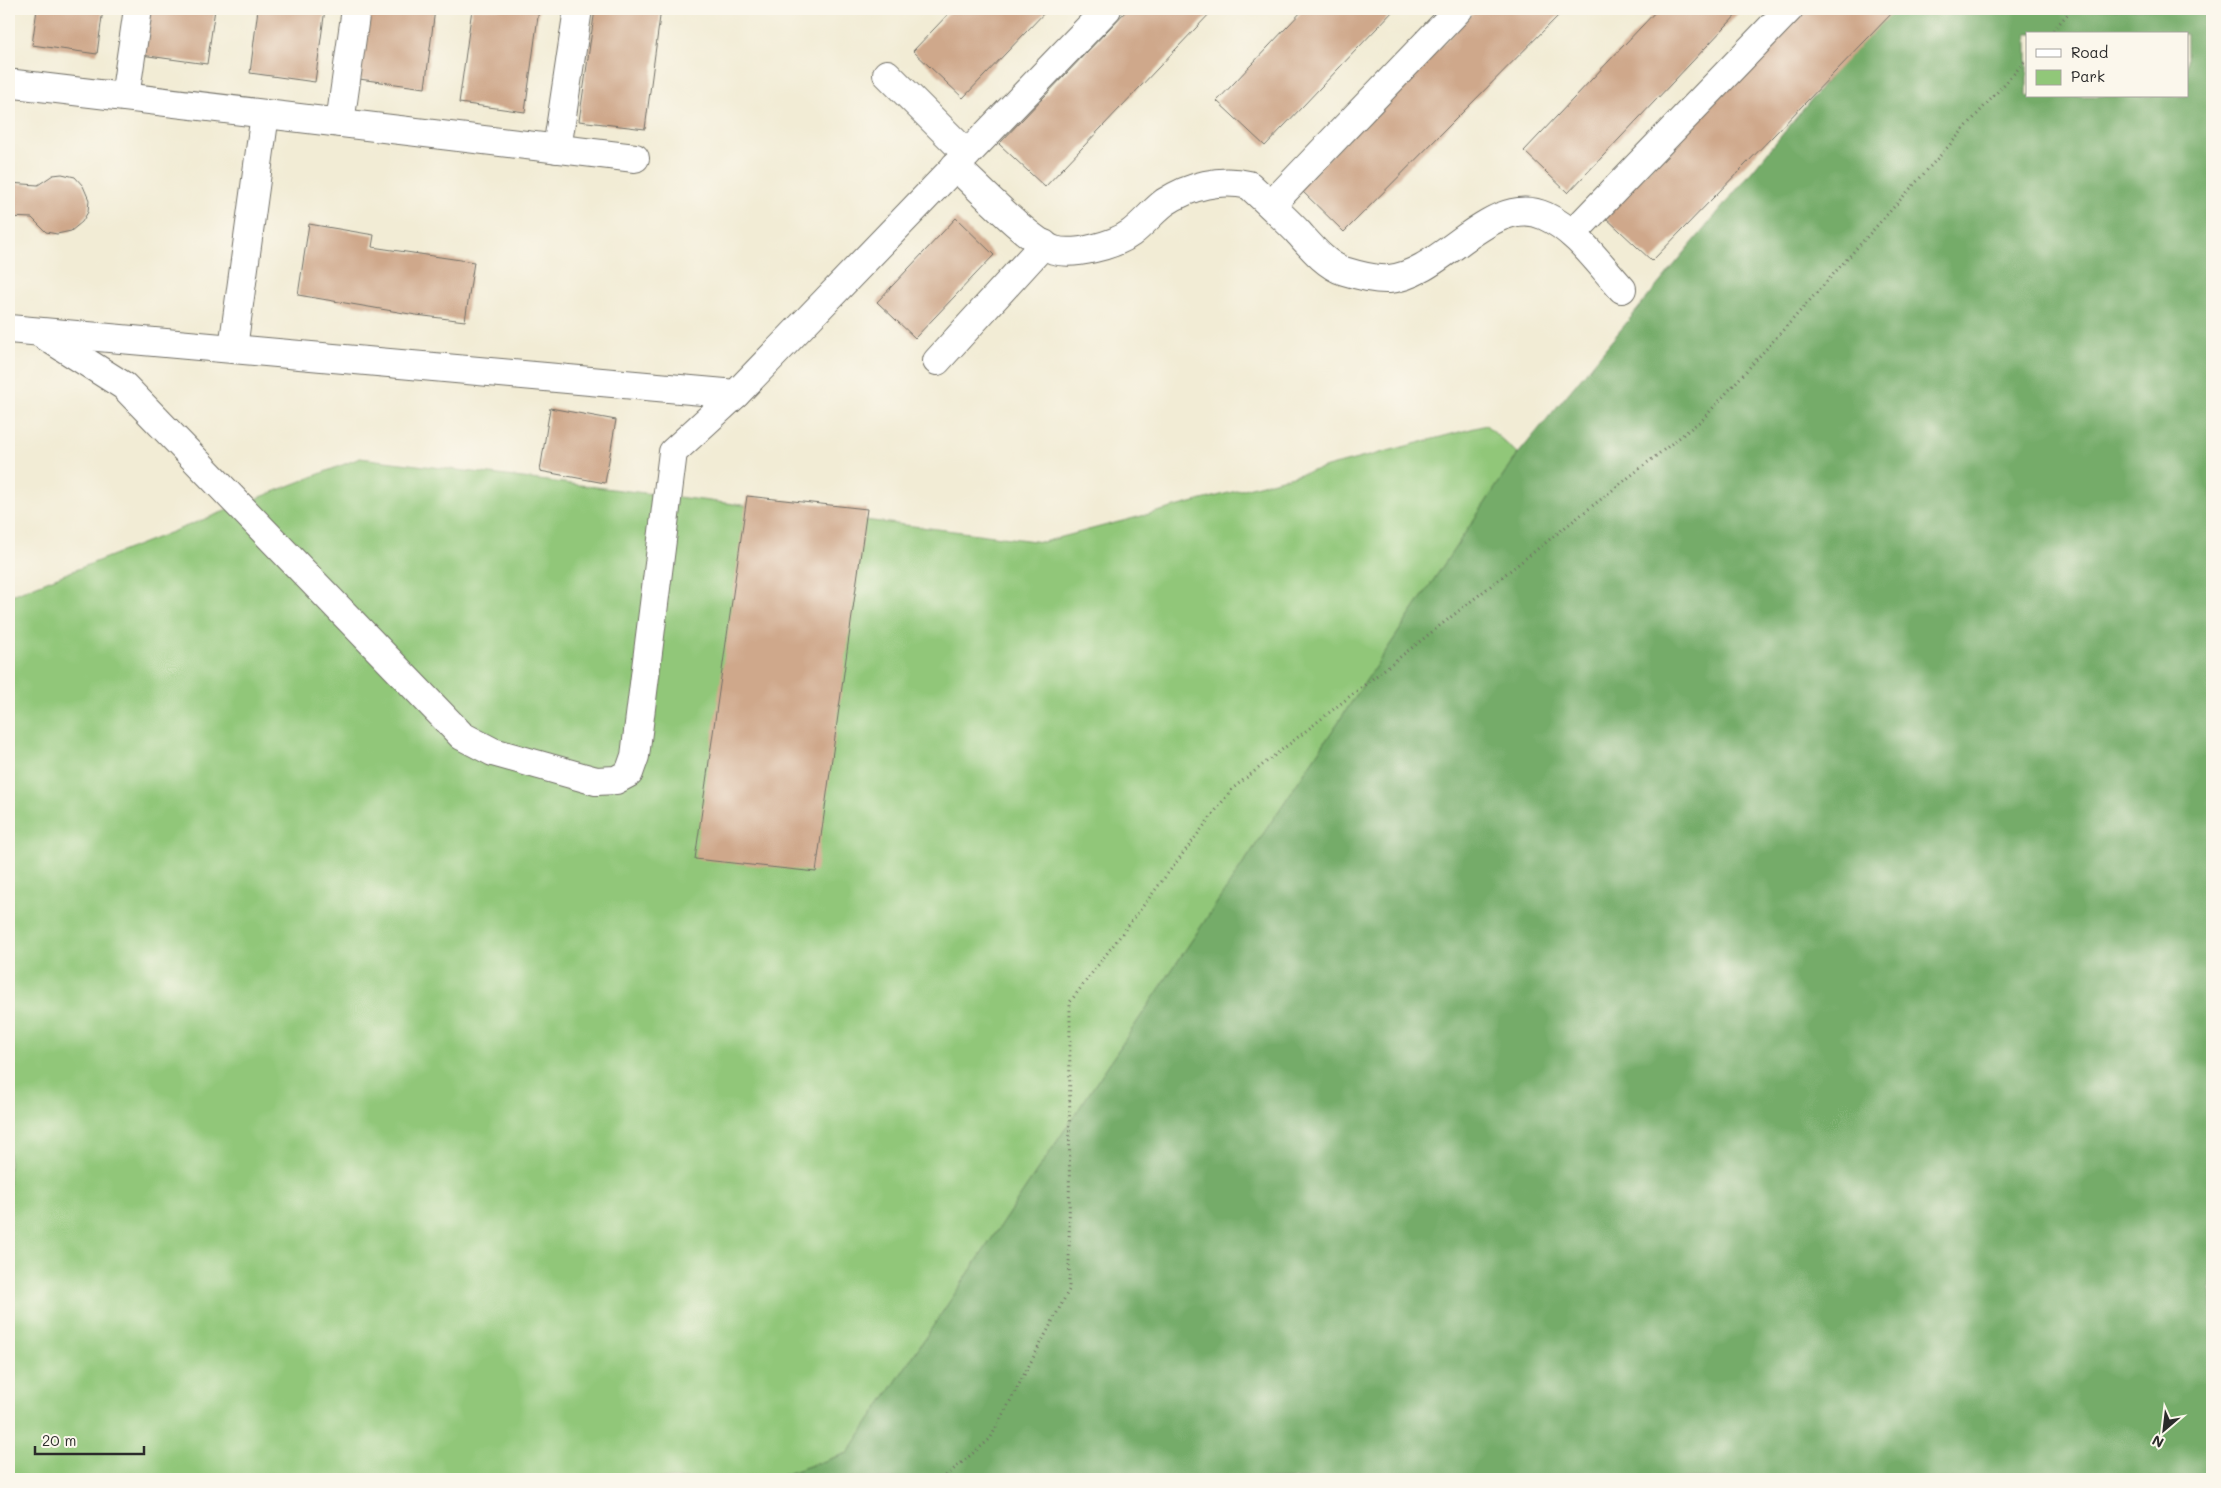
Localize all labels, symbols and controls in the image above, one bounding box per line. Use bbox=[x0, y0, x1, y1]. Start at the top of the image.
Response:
legend bbox=[2026, 32, 2188, 98]
text: Road bbox=[2071, 42, 2108, 62]
text: Park bbox=[2071, 66, 2105, 86]
north arrow bbox=[2138, 1406, 2188, 1456]
scale bar bbox=[35, 1423, 144, 1455]
text: 20 m bbox=[42, 1430, 76, 1450]
text: N bbox=[2149, 1431, 2167, 1453]

